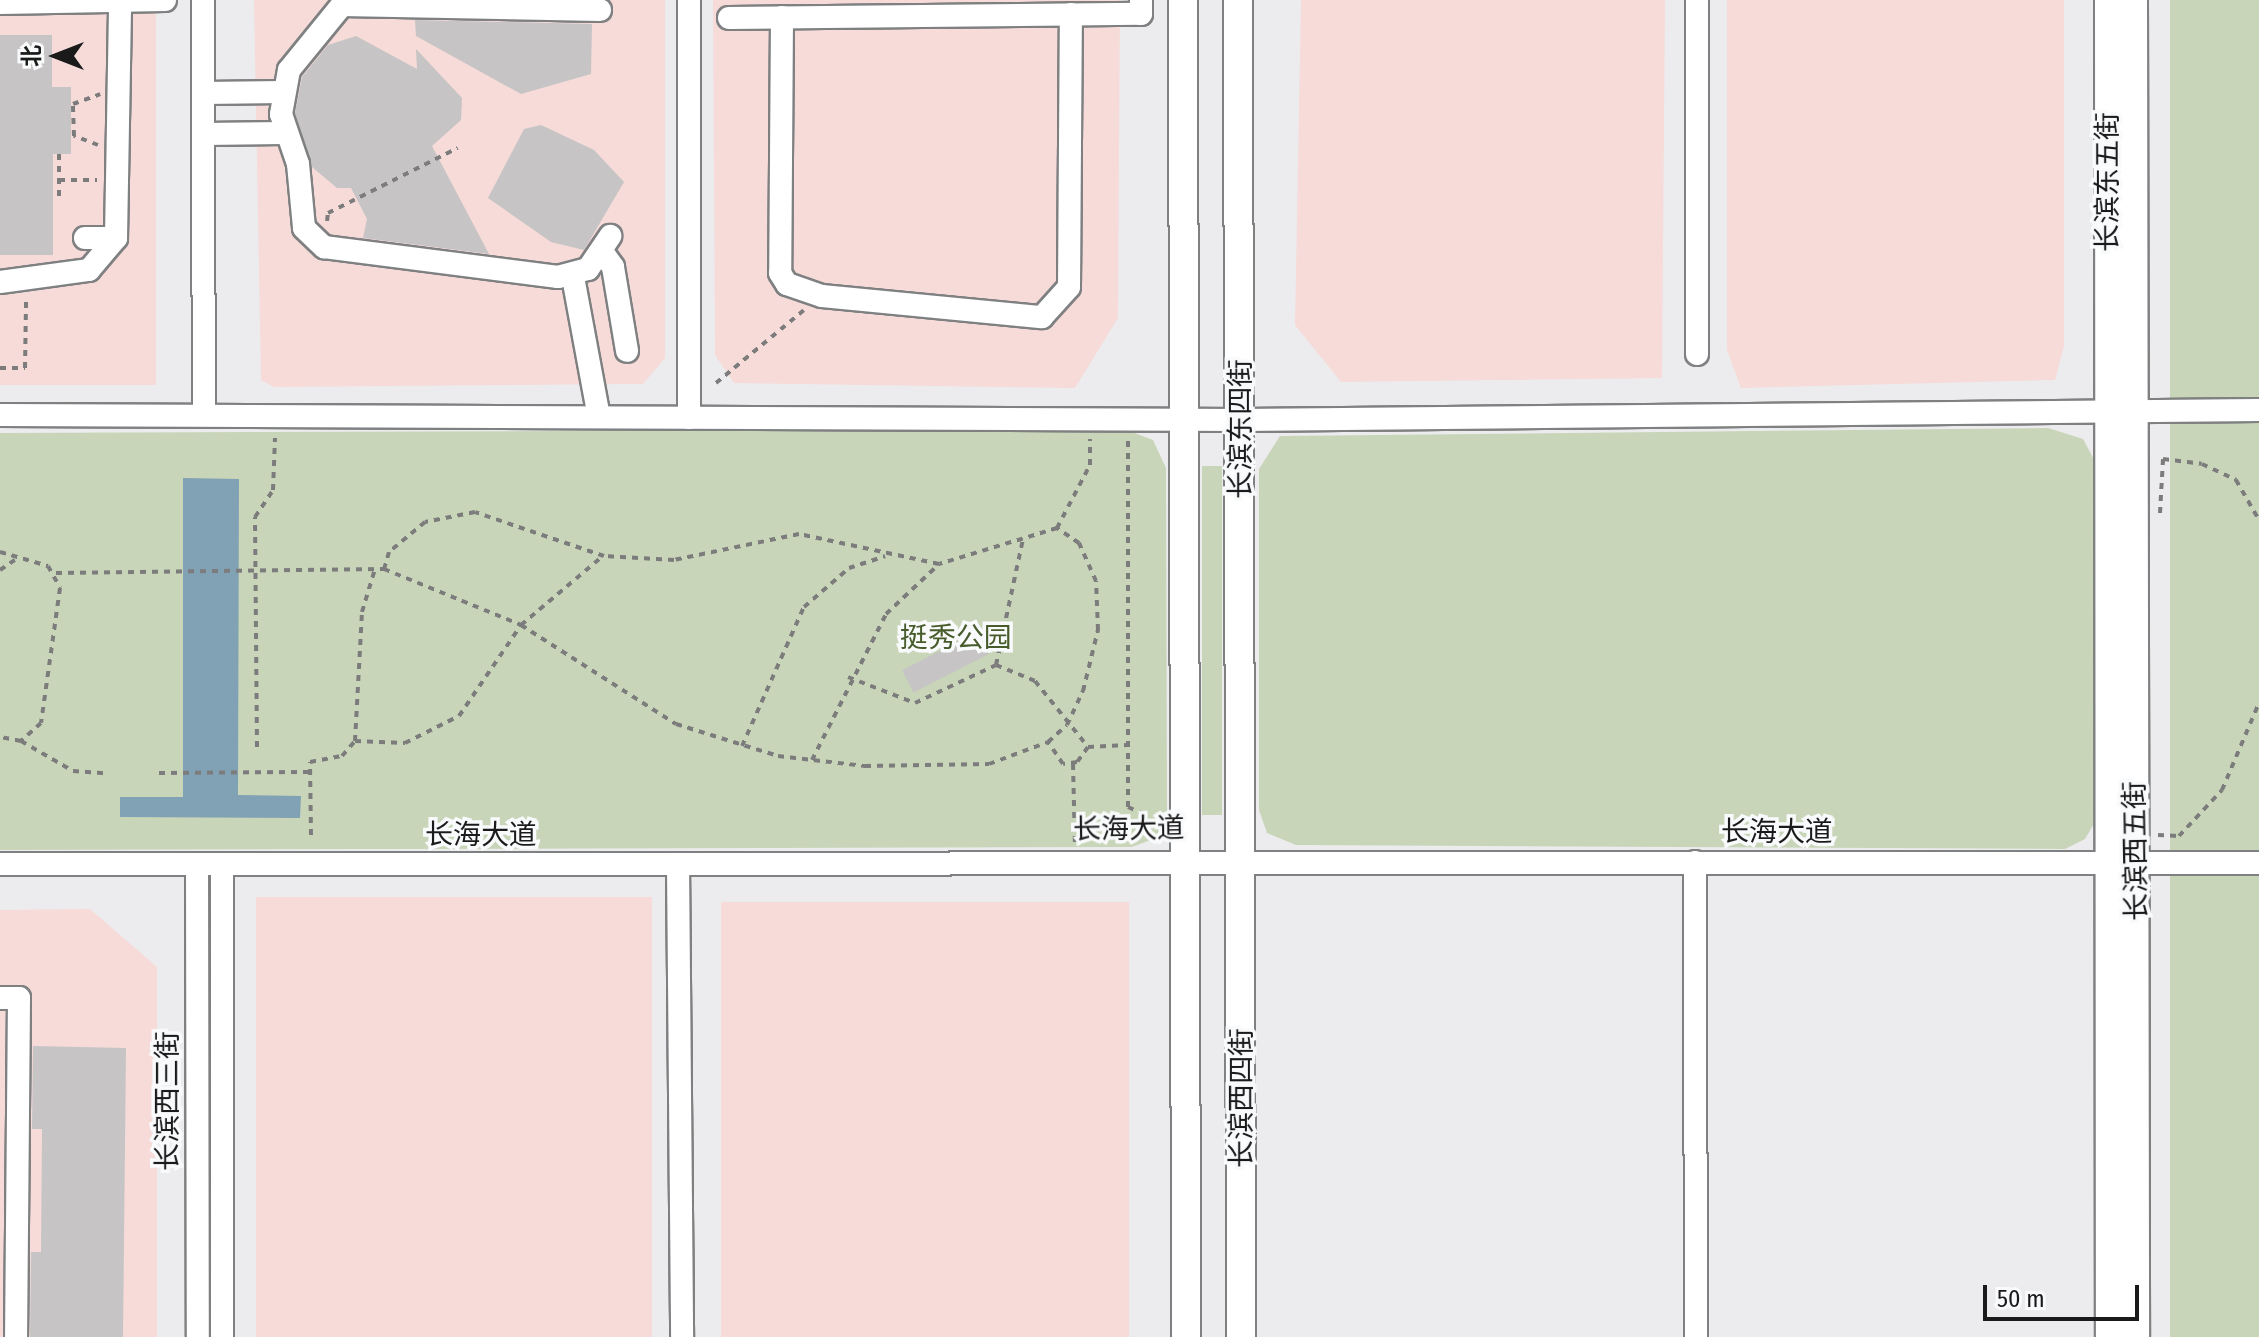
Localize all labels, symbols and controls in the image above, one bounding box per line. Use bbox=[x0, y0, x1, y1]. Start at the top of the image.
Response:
north arrow bbox=[16, 16, 96, 96]
text: 北 bbox=[18, 45, 45, 67]
street label: 长滨东五街 bbox=[2091, 112, 2125, 252]
street label: 长滨东四街 bbox=[1224, 359, 1258, 499]
park label: 挺秀公园 bbox=[900, 621, 1012, 655]
street label: 长滨西五街 bbox=[2118, 781, 2154, 921]
street label: 长海大道 bbox=[1073, 811, 1185, 847]
street label: 长海大道 bbox=[1721, 815, 1833, 849]
street label: 长海大道 bbox=[425, 818, 537, 852]
street label: 长滨西四街 bbox=[1225, 1028, 1259, 1168]
street label: 长滨西三街 bbox=[151, 1031, 185, 1171]
scale bar bbox=[1987, 1269, 2143, 1319]
text: 50 m bbox=[1997, 1285, 2045, 1313]

